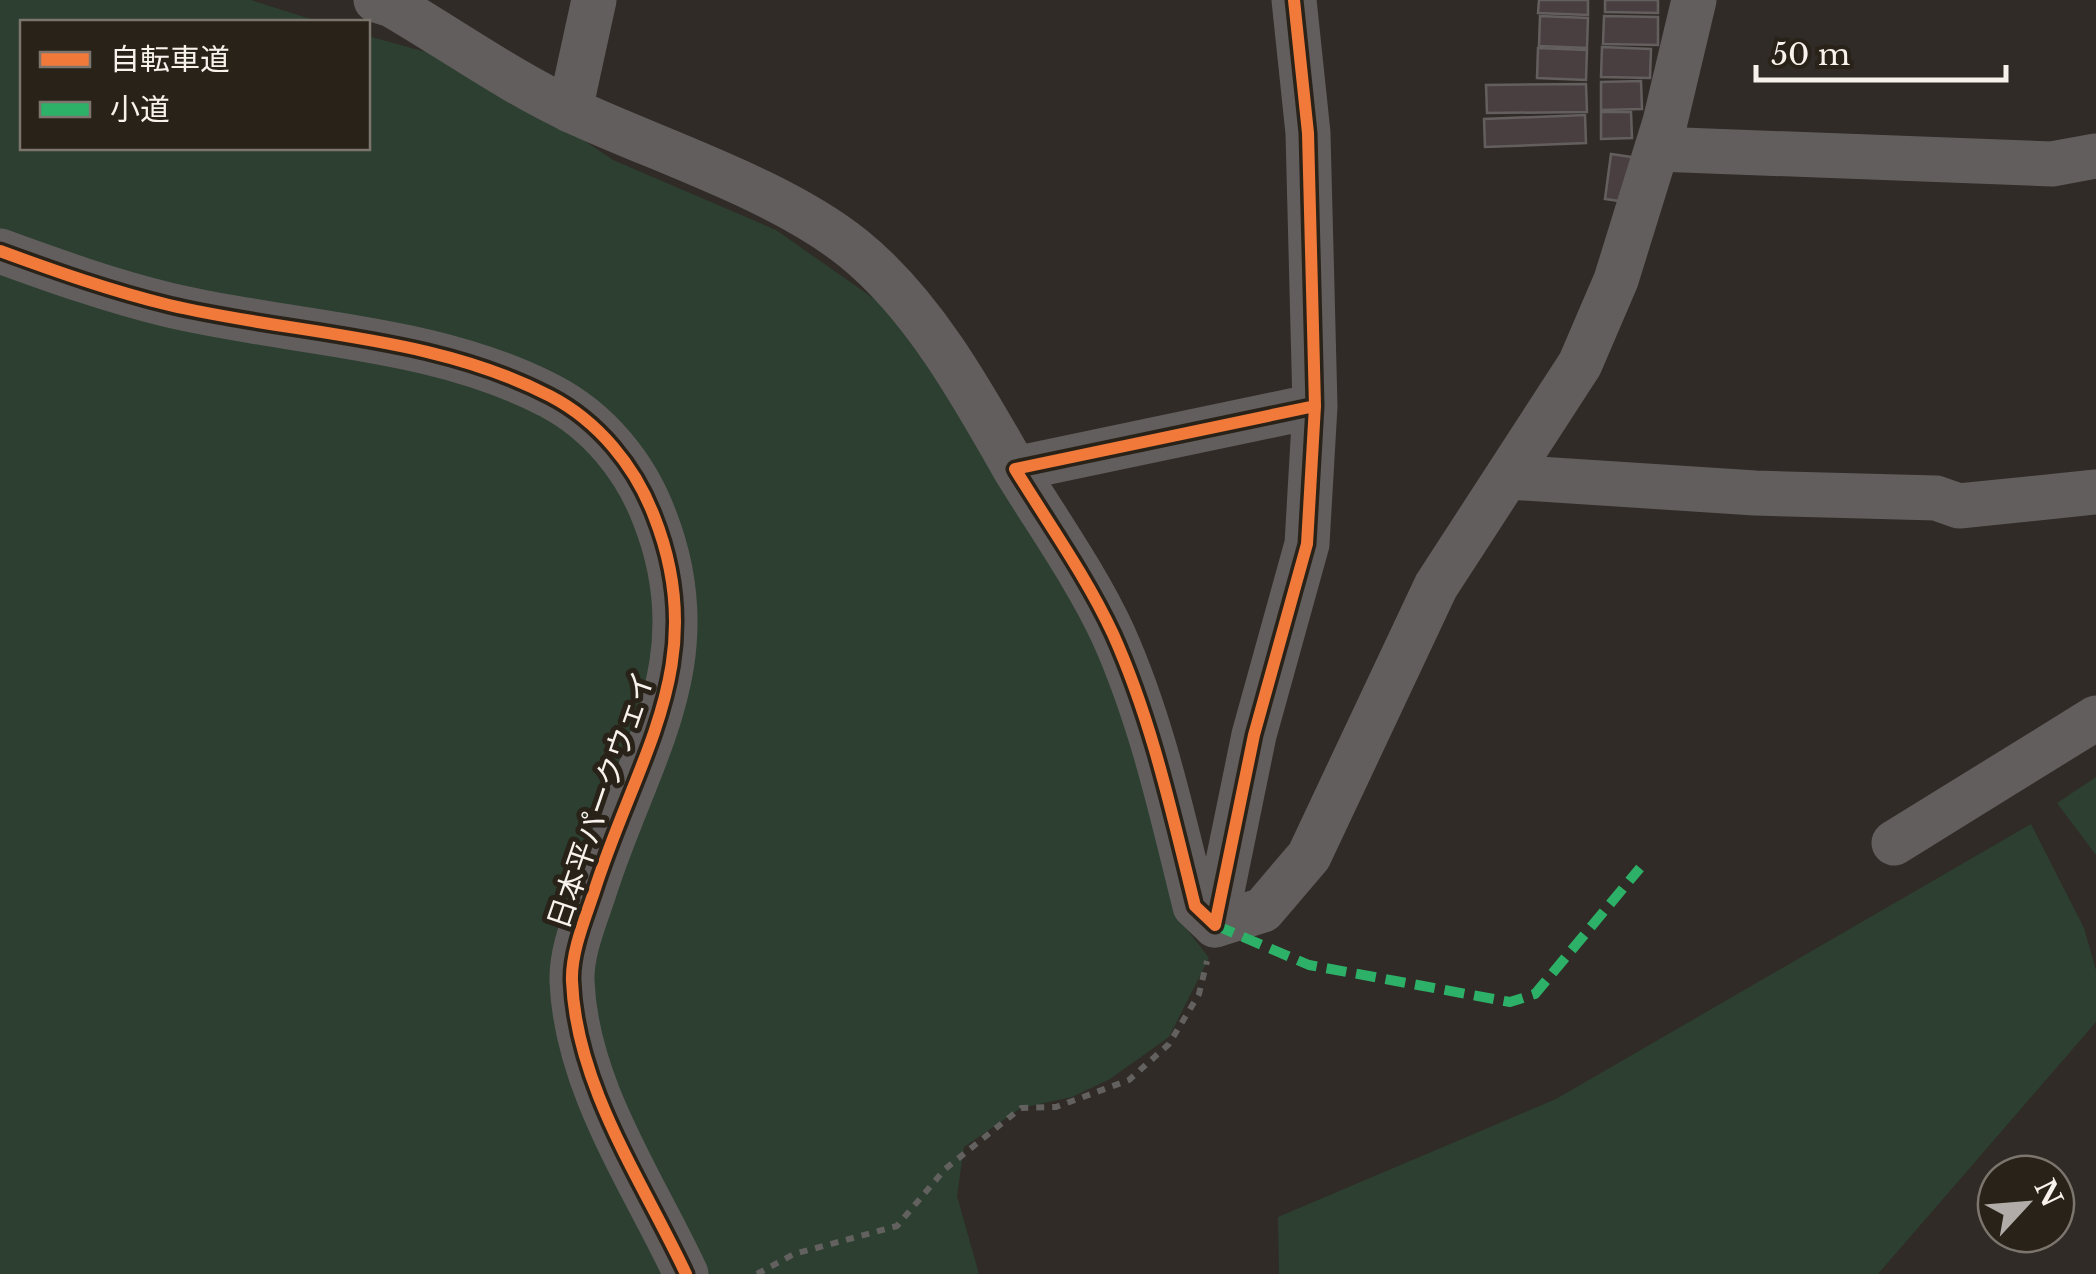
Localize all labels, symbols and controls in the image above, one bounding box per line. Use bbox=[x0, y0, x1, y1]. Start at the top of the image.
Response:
legend bbox=[20, 20, 370, 150]
scale bar bbox=[1756, 20, 2006, 82]
text: 50 m bbox=[1771, 36, 1850, 73]
text: 自転車道 bbox=[110, 41, 230, 78]
text: 小道 bbox=[110, 91, 170, 128]
street label: 日本平パークウェイ bbox=[540, 666, 662, 934]
north arrow bbox=[1976, 1154, 2076, 1254]
text: N bbox=[2027, 1174, 2070, 1213]

